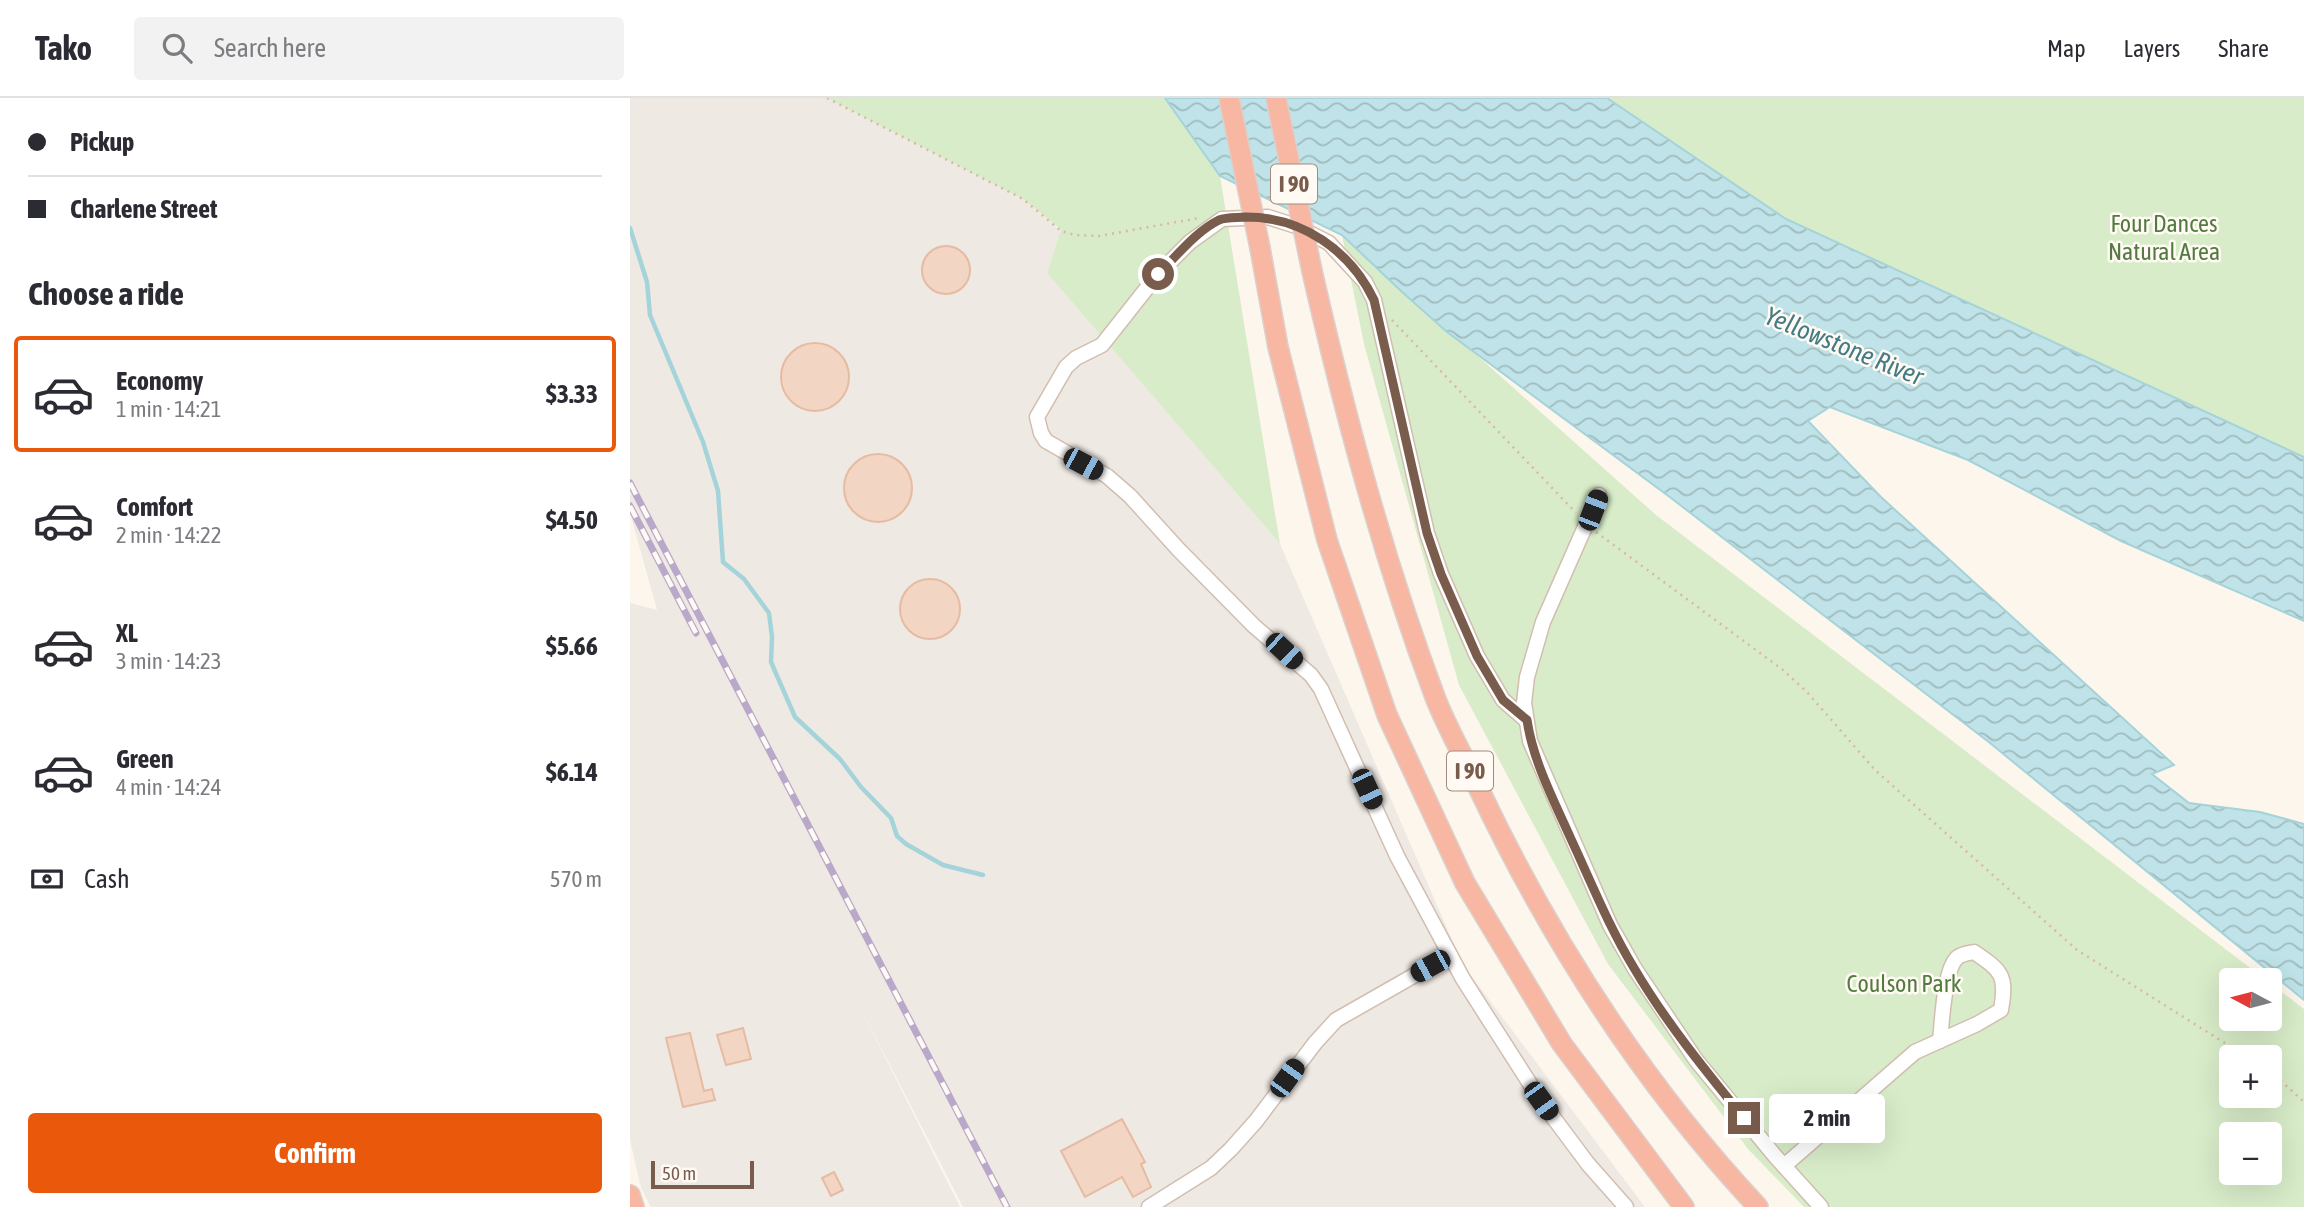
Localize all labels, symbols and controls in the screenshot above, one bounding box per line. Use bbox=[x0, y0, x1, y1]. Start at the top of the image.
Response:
search box bbox=[134, 17, 624, 80]
text: Tako bbox=[35, 29, 92, 67]
icon: search bbox=[158, 29, 196, 67]
text: Search here bbox=[214, 33, 326, 63]
text: Map bbox=[2047, 35, 2086, 62]
text: Layers bbox=[2124, 35, 2180, 62]
text: Share bbox=[2218, 35, 2269, 62]
text: Pickup bbox=[70, 127, 134, 157]
road number: I 90 bbox=[1271, 164, 1317, 204]
text: Charlene Street bbox=[70, 194, 218, 224]
park label: Four Dances Natural Area bbox=[2108, 210, 2220, 265]
route start bbox=[1142, 258, 1174, 290]
text: Choose a ride bbox=[28, 275, 184, 312]
water label: Yellowstone River bbox=[1760, 301, 1929, 392]
icon: car bbox=[32, 363, 95, 426]
text: Economy bbox=[116, 366, 203, 396]
text: $3.33 bbox=[546, 379, 598, 409]
text: 1 min · 14:21 bbox=[116, 396, 222, 422]
car bbox=[1060, 445, 1107, 483]
car bbox=[1576, 487, 1611, 533]
icon: car bbox=[32, 489, 95, 552]
text: Comfort bbox=[116, 492, 193, 522]
text: $4.50 bbox=[546, 505, 598, 535]
text: 2 min · 14:22 bbox=[116, 522, 222, 548]
icon: car bbox=[32, 615, 95, 678]
text: XL bbox=[116, 618, 138, 648]
car bbox=[1262, 629, 1307, 673]
text: $5.66 bbox=[546, 631, 598, 661]
text: 3 min · 14:23 bbox=[116, 648, 222, 674]
icon: car bbox=[32, 741, 95, 804]
text: Green bbox=[116, 744, 174, 774]
road number: I 90 bbox=[1447, 751, 1493, 790]
text: $6.14 bbox=[546, 757, 598, 787]
car bbox=[1349, 766, 1386, 812]
text: 4 min · 14:24 bbox=[116, 774, 222, 800]
icon: cash bbox=[28, 860, 66, 898]
text: Cash bbox=[84, 864, 130, 894]
text: 570 m bbox=[550, 866, 602, 892]
car bbox=[1407, 947, 1454, 985]
north arrow bbox=[2219, 968, 2282, 1031]
map controls bbox=[2219, 968, 2282, 1185]
park label: Coulson Park bbox=[1847, 970, 1962, 997]
button: + bbox=[2219, 1045, 2282, 1108]
car bbox=[1267, 1055, 1308, 1101]
car bbox=[1521, 1078, 1562, 1124]
callout: 2 min bbox=[1768, 1094, 1884, 1142]
route end bbox=[1728, 1102, 1760, 1134]
text: 2 min bbox=[1804, 1105, 1850, 1131]
button: Confirm bbox=[28, 1113, 602, 1193]
button: − bbox=[2219, 1122, 2282, 1185]
scale bar bbox=[651, 1158, 754, 1190]
text: 50 m bbox=[662, 1162, 696, 1184]

